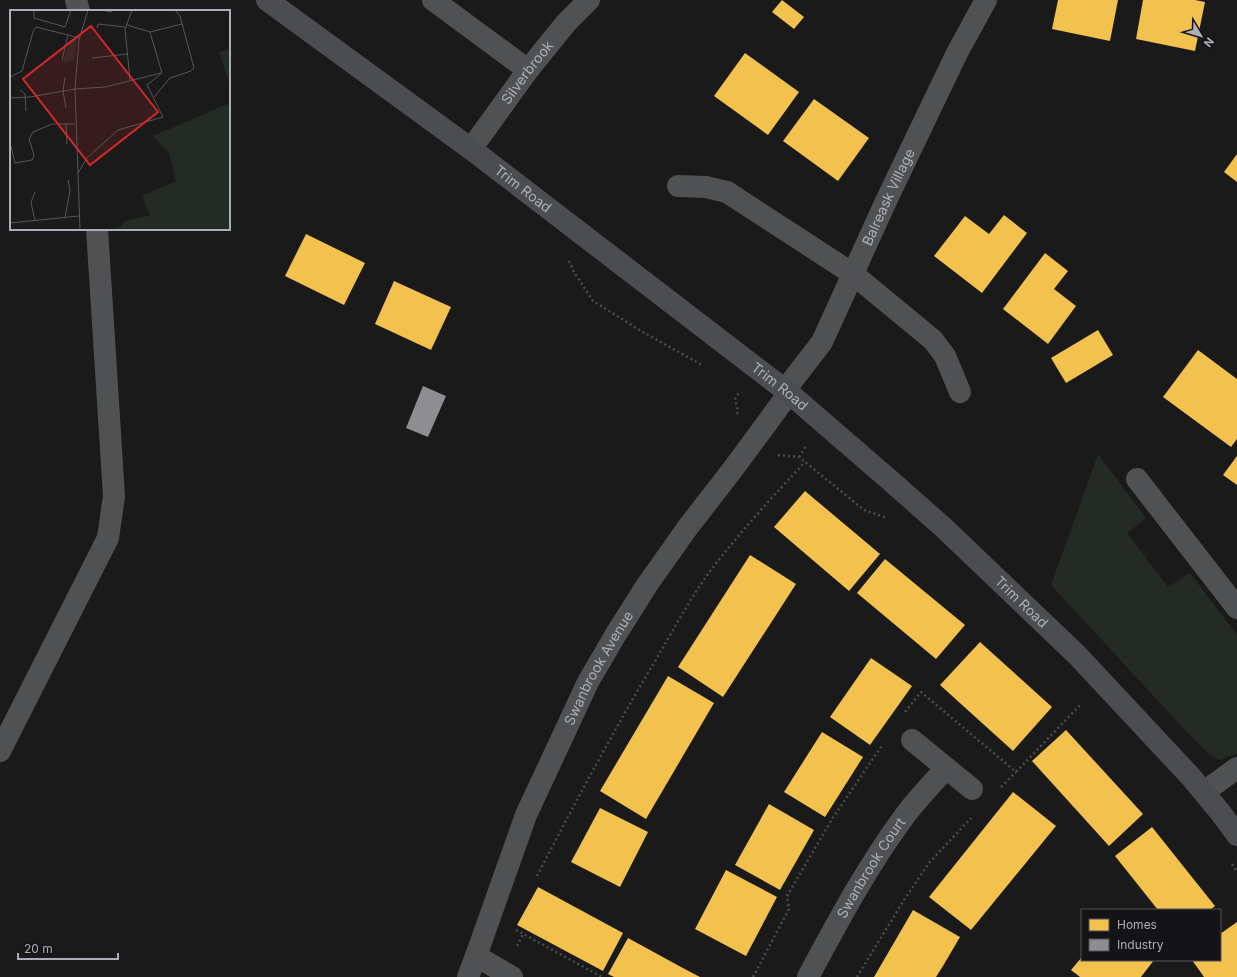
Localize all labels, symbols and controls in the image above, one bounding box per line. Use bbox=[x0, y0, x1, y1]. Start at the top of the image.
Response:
inset map bbox=[10, 10, 230, 230]
north arrow bbox=[1181, 16, 1221, 56]
text: N bbox=[1201, 35, 1217, 50]
street label: Silverbrook bbox=[497, 37, 557, 107]
street label: Balreask Village bbox=[858, 146, 918, 248]
street label: Trim Road bbox=[491, 161, 555, 216]
street label: Trim Road bbox=[748, 358, 812, 414]
street label: Trim Road bbox=[992, 572, 1052, 631]
street label: Swanbrook Avenue bbox=[560, 608, 636, 728]
street label: Swanbrook Court bbox=[833, 814, 909, 921]
legend bbox=[1081, 909, 1221, 961]
text: Homes bbox=[1117, 917, 1157, 932]
scale bar bbox=[18, 935, 118, 961]
text: Industry bbox=[1117, 937, 1164, 952]
text: 20 m bbox=[24, 941, 53, 956]

